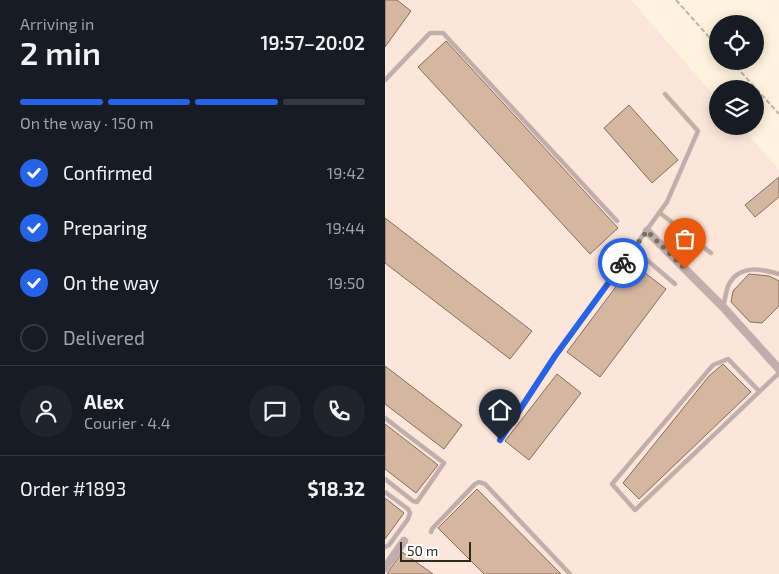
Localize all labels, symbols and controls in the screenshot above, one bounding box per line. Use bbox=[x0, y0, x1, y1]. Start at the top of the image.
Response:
text: Arriving in bbox=[20, 14, 94, 33]
map controls bbox=[709, 15, 764, 135]
button: locate bbox=[709, 15, 764, 70]
text: 19:57–20:02 bbox=[260, 31, 365, 54]
text: 2 min bbox=[20, 33, 101, 71]
button: layers bbox=[709, 80, 764, 135]
text: On the way · 150 m bbox=[20, 113, 154, 132]
icon: check bbox=[20, 159, 48, 187]
text: Confirmed bbox=[63, 161, 153, 184]
text: 19:42 bbox=[327, 163, 365, 182]
icon: check bbox=[20, 214, 48, 242]
text: Preparing bbox=[63, 216, 147, 239]
text: 19:44 bbox=[326, 218, 365, 237]
pin bbox=[664, 218, 706, 269]
icon: bag bbox=[671, 225, 699, 253]
courier bbox=[598, 238, 648, 288]
icon: bike bbox=[609, 249, 637, 277]
icon: check bbox=[20, 269, 48, 297]
text: On the way bbox=[63, 271, 159, 294]
text: 19:50 bbox=[327, 273, 365, 292]
text: Delivered bbox=[63, 326, 145, 349]
button: person bbox=[20, 385, 72, 437]
button: chat bbox=[249, 385, 301, 437]
button: phone bbox=[313, 385, 365, 437]
pin bbox=[479, 389, 521, 440]
text: Alex bbox=[84, 390, 124, 413]
icon: home bbox=[486, 396, 514, 424]
text: Courier · 4.4 bbox=[84, 413, 171, 432]
text: Order #1893 bbox=[20, 477, 126, 500]
text: $18.32 bbox=[307, 477, 365, 500]
scale bar bbox=[400, 539, 471, 562]
text: 50 m bbox=[407, 542, 438, 559]

